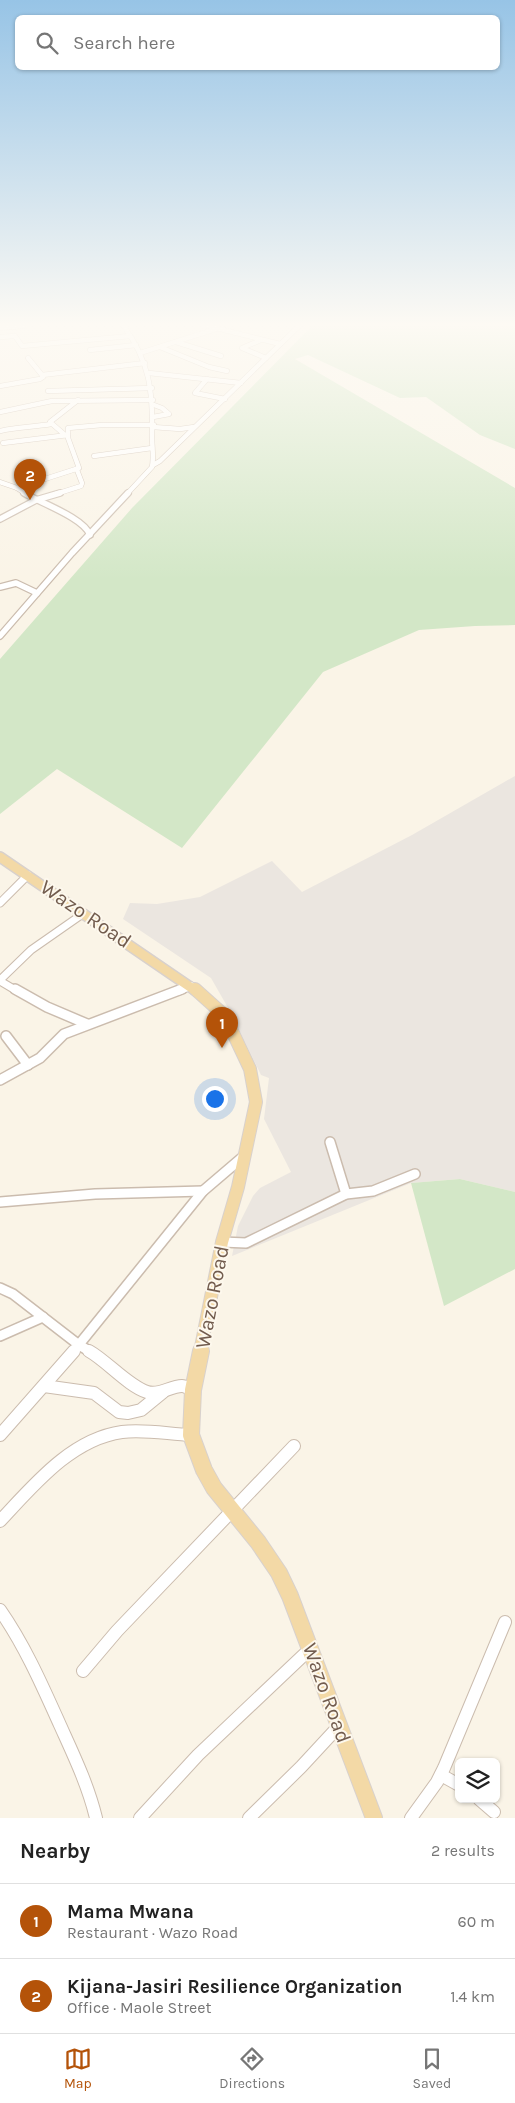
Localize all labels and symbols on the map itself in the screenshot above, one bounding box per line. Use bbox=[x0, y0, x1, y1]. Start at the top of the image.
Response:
pin: 2 bbox=[14, 459, 46, 500]
street label: Wazo Road bbox=[36, 875, 136, 953]
pin: 1 bbox=[206, 1007, 238, 1048]
your location bbox=[202, 1086, 228, 1112]
street label: Wazo Road bbox=[190, 1243, 234, 1351]
street label: Wazo Road bbox=[298, 1640, 356, 1746]

